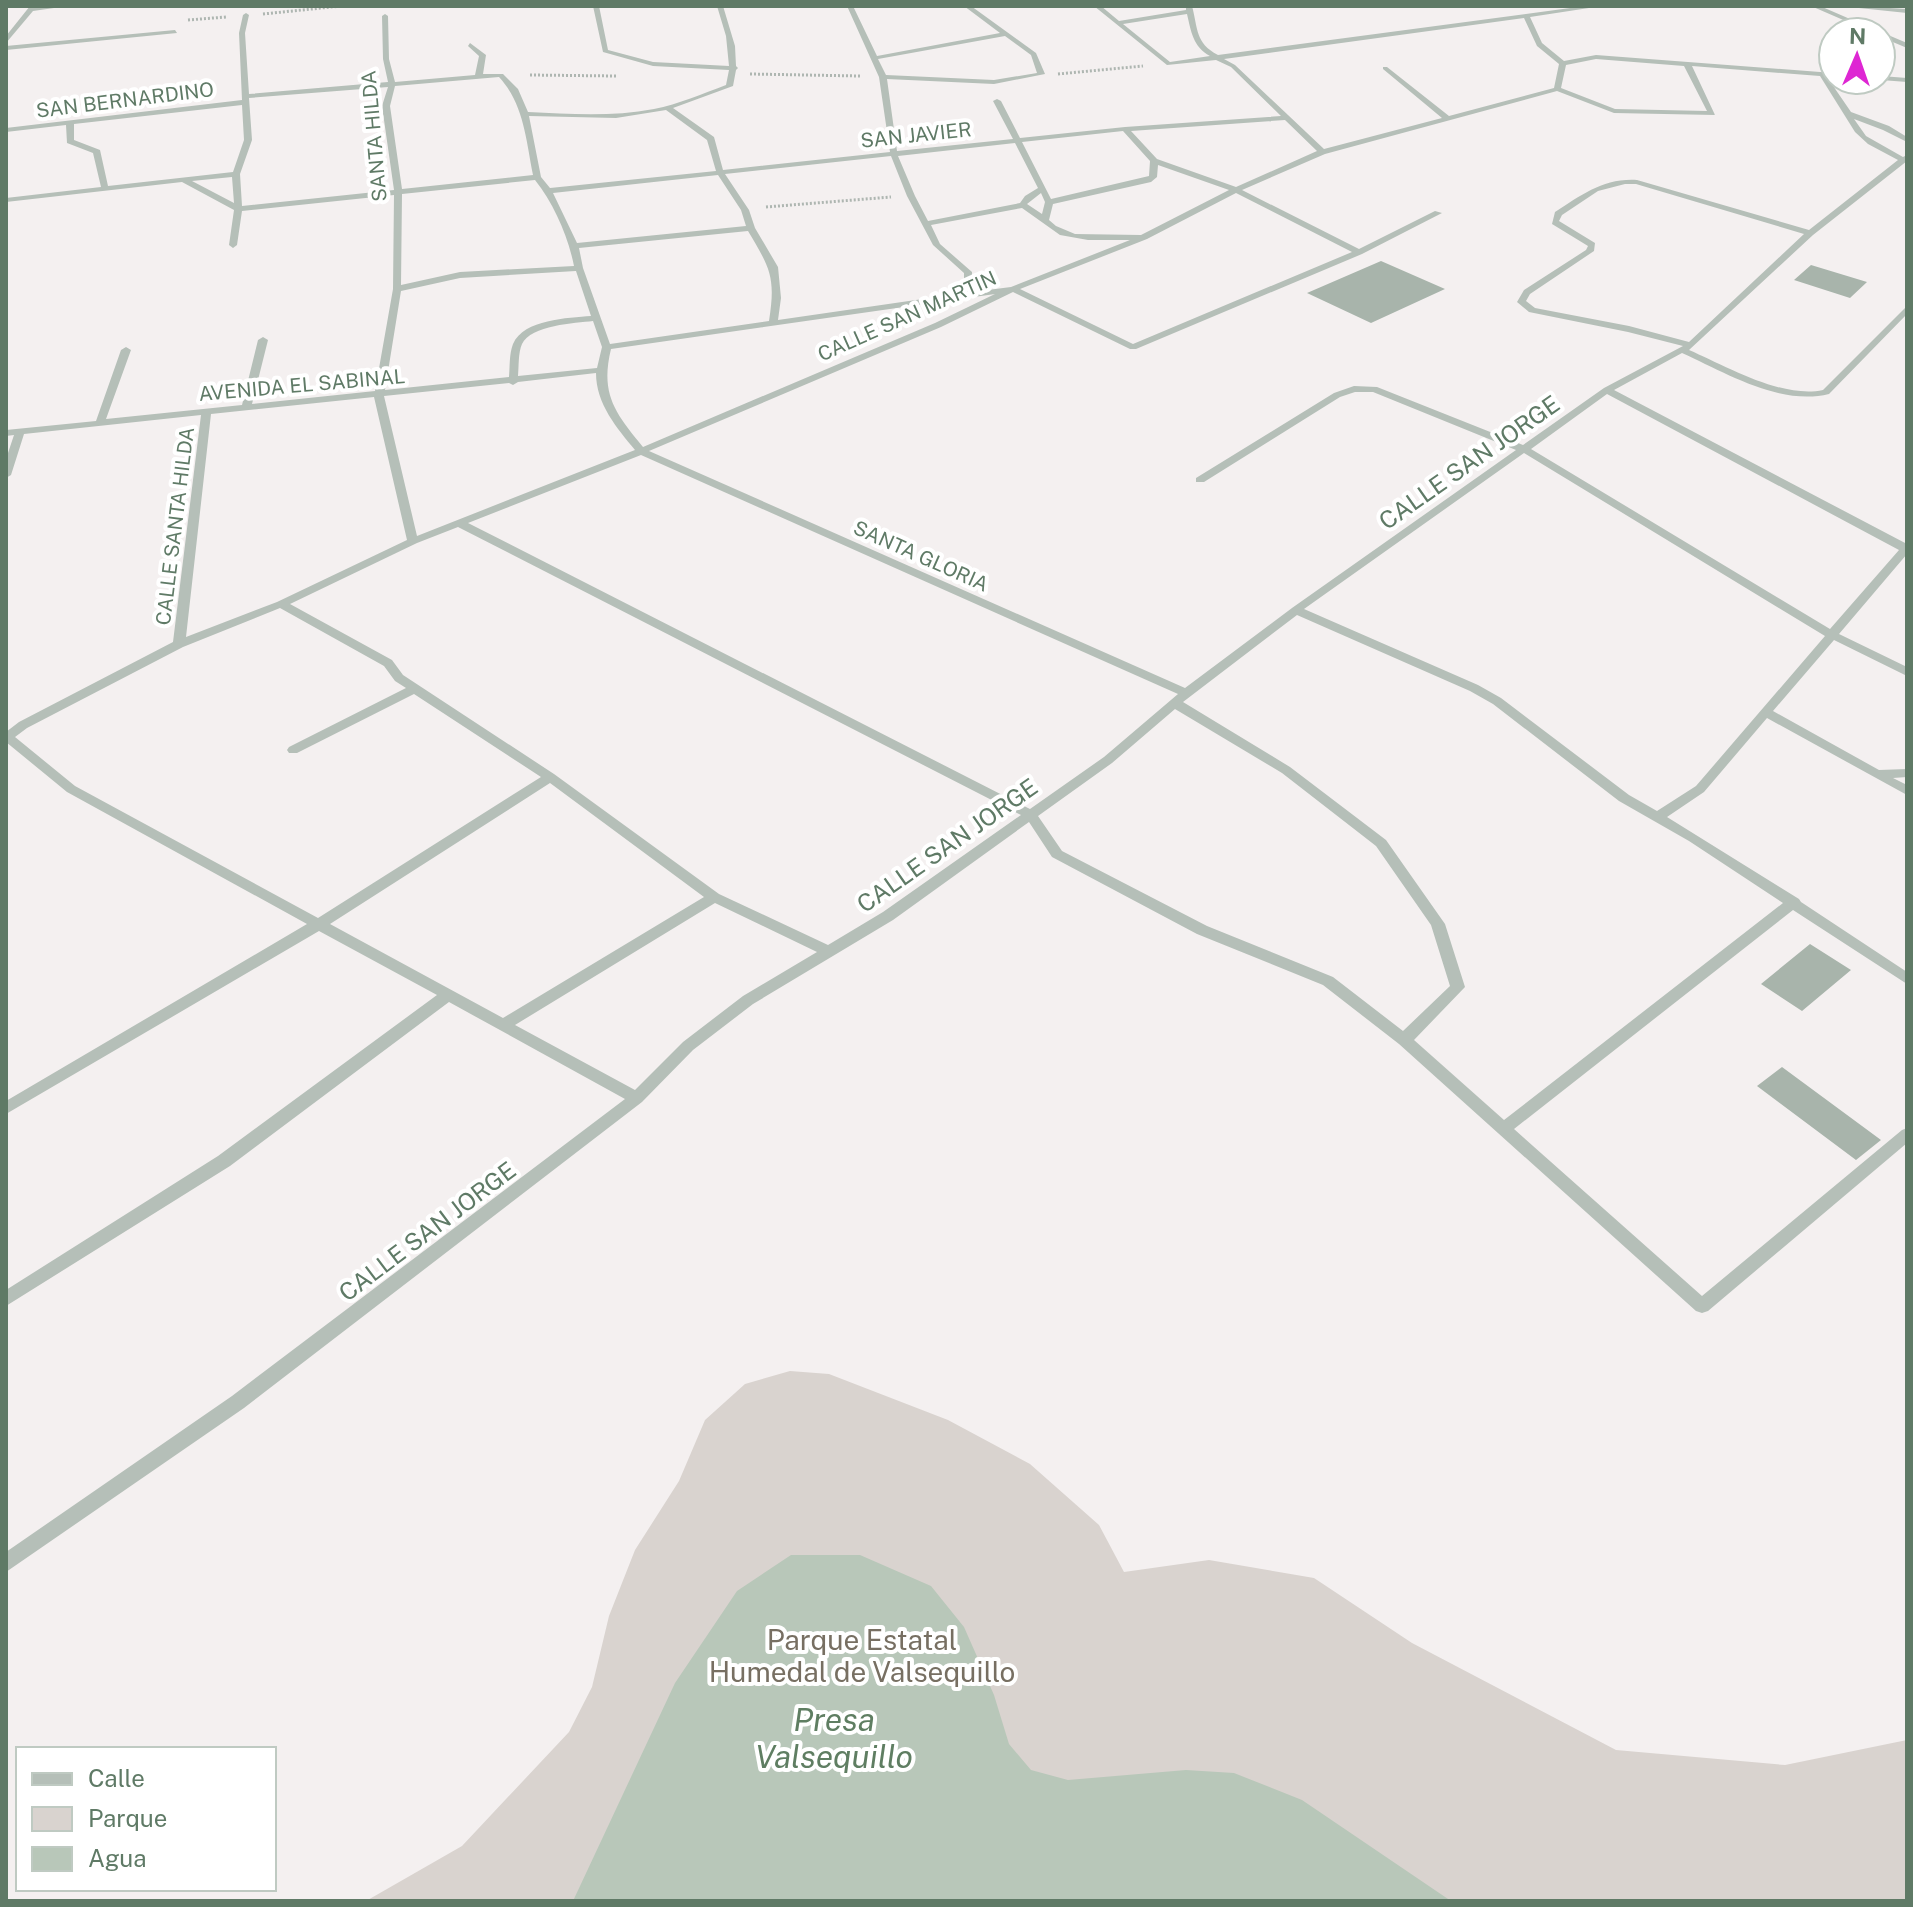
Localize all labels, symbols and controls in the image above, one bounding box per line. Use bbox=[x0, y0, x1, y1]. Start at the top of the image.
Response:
north arrow bbox=[1817, 16, 1897, 96]
text: N bbox=[1849, 23, 1867, 49]
street label: SANTA HILDA bbox=[356, 69, 392, 203]
street label: SAN BERNARDINO bbox=[35, 77, 215, 123]
street label: SAN JAVIER bbox=[859, 117, 973, 153]
street label: CALLE SAN MARTIN bbox=[814, 266, 1000, 366]
street label: AVENIDA EL SABINAL bbox=[198, 364, 406, 406]
street label: CALLE SAN JORGE bbox=[1373, 389, 1565, 535]
street label: CALLE SANTA HILDA bbox=[151, 425, 199, 627]
street label: SANTA GLORIA bbox=[850, 515, 992, 597]
street label: CALLE SAN JORGE bbox=[851, 772, 1043, 918]
street label: CALLE SAN JORGE bbox=[333, 1156, 521, 1306]
park label: Parque Estatal Humedal de Valsequillo bbox=[709, 1623, 1015, 1688]
water label: Presa Valsequillo bbox=[755, 1701, 913, 1775]
legend bbox=[16, 1747, 276, 1891]
text: Calle bbox=[88, 1764, 145, 1792]
text: Parque bbox=[88, 1804, 167, 1832]
text: Agua bbox=[88, 1844, 146, 1872]

